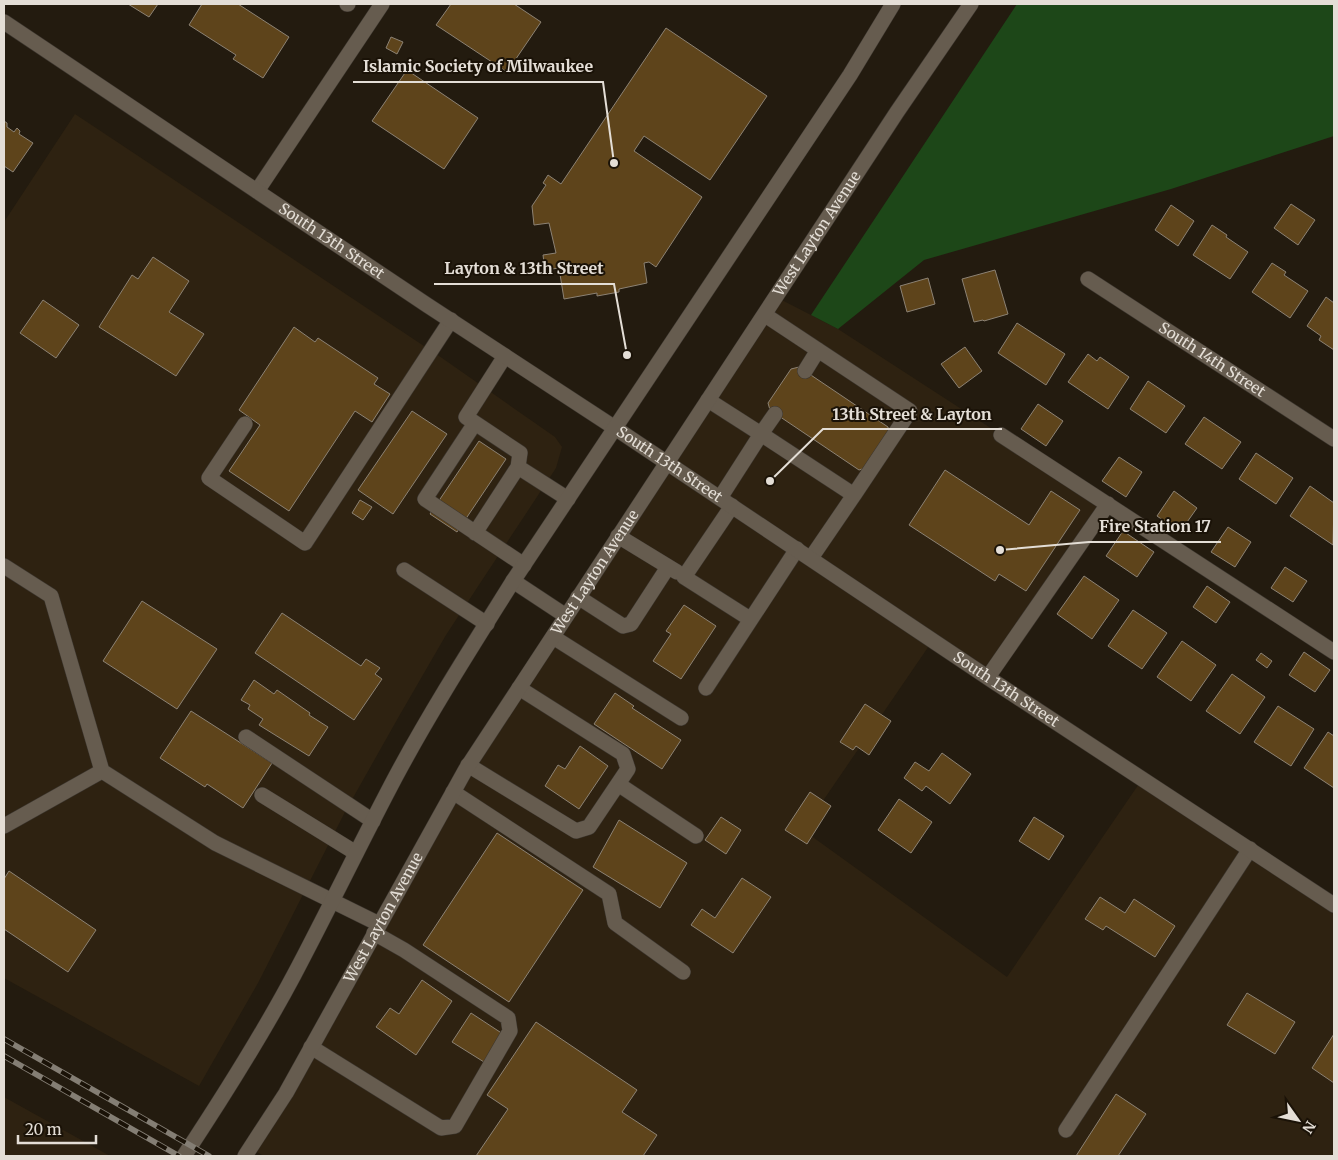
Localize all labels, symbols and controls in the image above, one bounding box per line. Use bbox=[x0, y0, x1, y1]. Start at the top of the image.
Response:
callout: Islamic Society of Milwaukee bbox=[353, 51, 603, 82]
text: Islamic Society of Milwaukee bbox=[363, 56, 593, 76]
street label: West Layton Avenue bbox=[768, 167, 865, 300]
street label: South 13th Street bbox=[275, 198, 388, 283]
callout: Layton & 13th Street bbox=[434, 253, 614, 284]
text: Layton & 13th Street bbox=[444, 258, 604, 278]
street label: South 14th Street bbox=[1155, 318, 1269, 401]
callout: 13th Street & Layton bbox=[823, 398, 1002, 429]
text: 13th Street & Layton bbox=[832, 404, 992, 424]
street label: South 13th Street bbox=[613, 422, 726, 506]
street label: West Layton Avenue bbox=[546, 506, 643, 639]
callout: Fire Station 17 bbox=[1089, 511, 1221, 542]
text: Fire Station 17 bbox=[1099, 516, 1211, 536]
street label: South 13th Street bbox=[950, 647, 1063, 731]
street label: West Layton Avenue bbox=[339, 849, 427, 986]
north arrow bbox=[1273, 1095, 1323, 1145]
scale bar bbox=[18, 1112, 95, 1144]
text: N bbox=[1298, 1118, 1319, 1137]
text: 20 m bbox=[25, 1120, 62, 1139]

